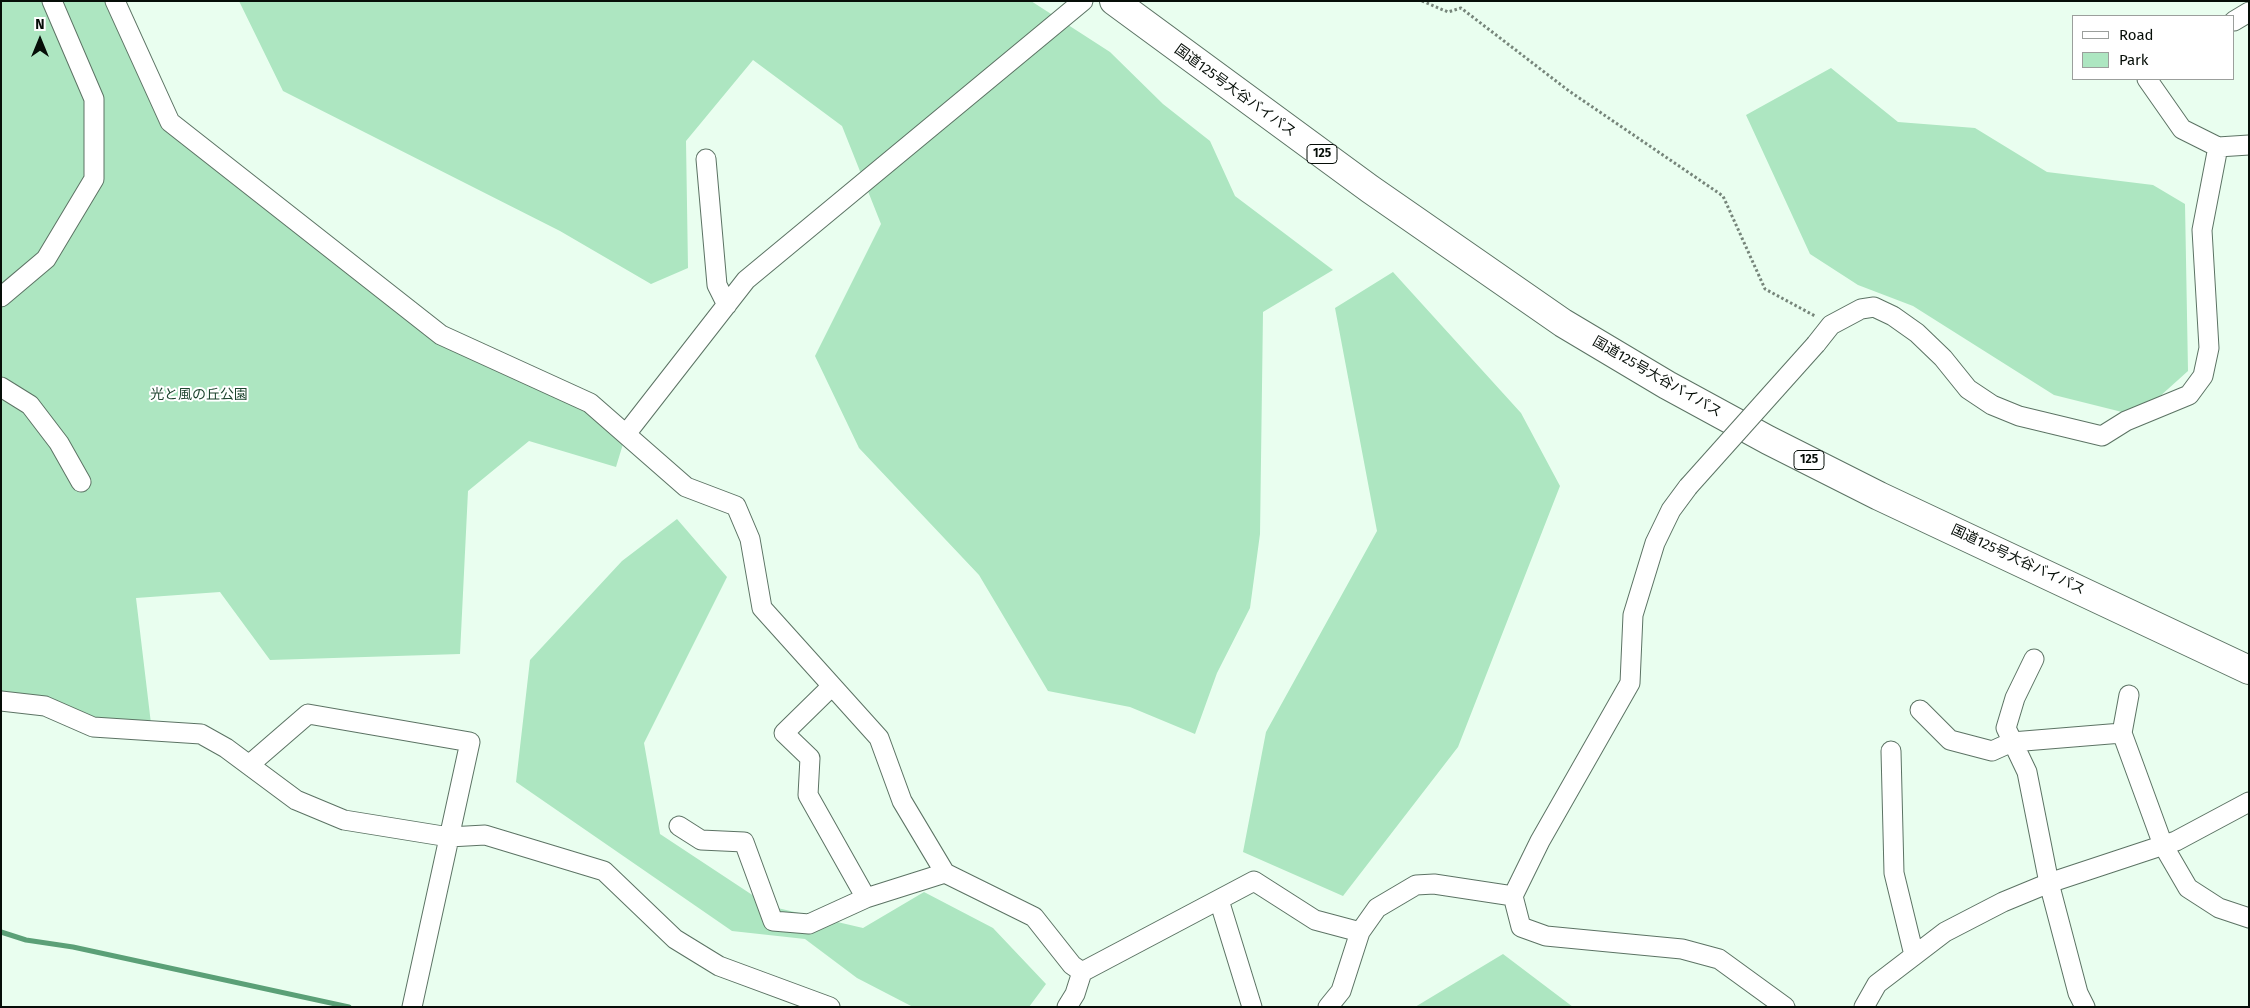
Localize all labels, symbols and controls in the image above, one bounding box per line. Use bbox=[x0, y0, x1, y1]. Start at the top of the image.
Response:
north arrow bbox=[15, 15, 65, 65]
legend bbox=[2072, 15, 2235, 80]
text: N bbox=[35, 16, 45, 33]
text: Road bbox=[2119, 26, 2154, 44]
street label: 国道125号大谷バイパス bbox=[1171, 41, 1299, 141]
text: Park bbox=[2119, 51, 2149, 69]
road number: 125 bbox=[1307, 144, 1337, 164]
street label: 国道125号大谷バイパス bbox=[1590, 333, 1724, 421]
park label: 光と風の丘公園 bbox=[150, 387, 248, 403]
road number: 125 bbox=[1794, 450, 1824, 470]
street label: 国道125号大谷バイパス bbox=[1948, 522, 2088, 598]

